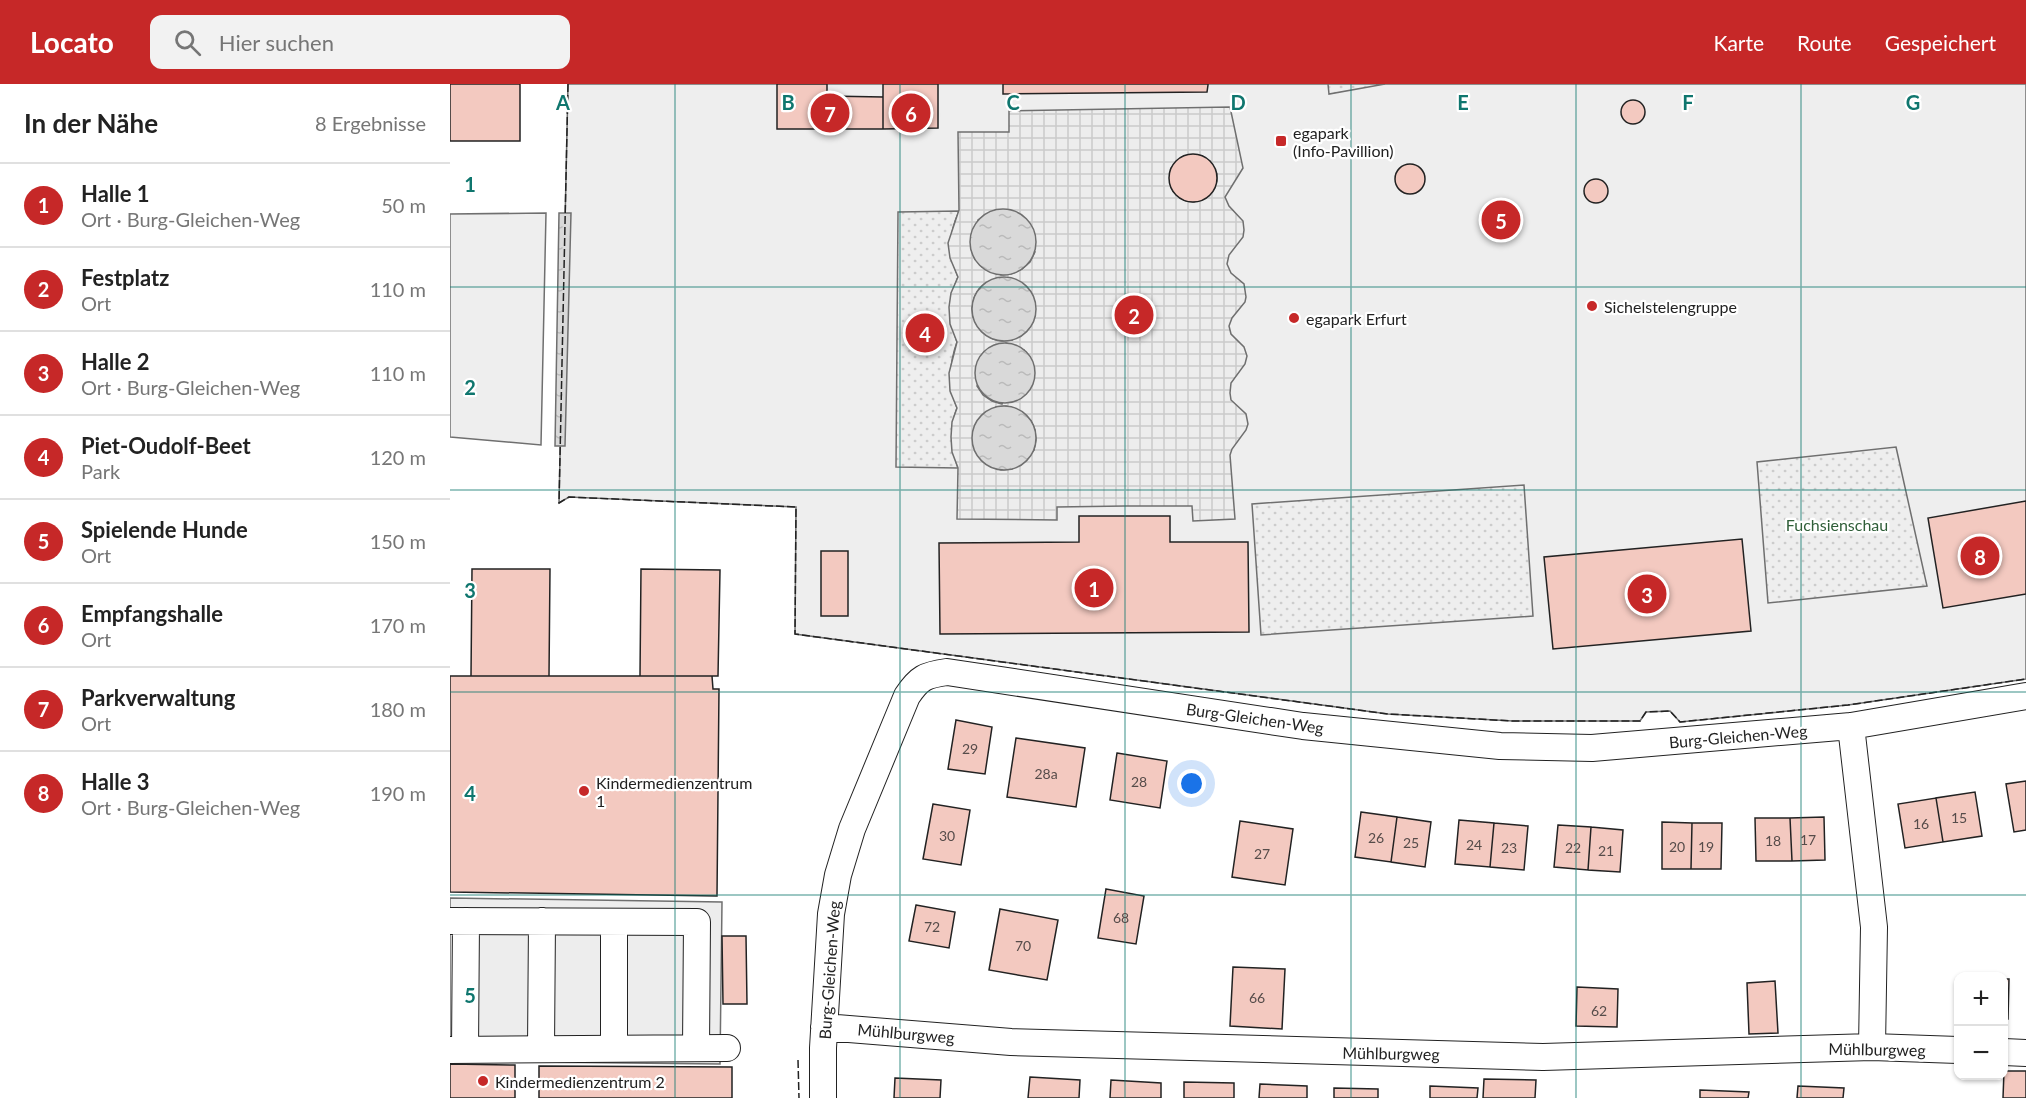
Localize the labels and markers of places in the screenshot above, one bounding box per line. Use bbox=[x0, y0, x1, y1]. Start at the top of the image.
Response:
pin: 7 bbox=[810, 90, 850, 135]
pin: 6 bbox=[892, 90, 930, 135]
place label: egapark (Info-Pavillion) bbox=[1293, 123, 1393, 160]
marker: egapark (Info-Pavillion) bbox=[1274, 134, 1288, 148]
pin: 5 bbox=[1482, 198, 1520, 242]
pin: 2 bbox=[1114, 292, 1154, 338]
place label: Sichelstelengruppe bbox=[1604, 297, 1737, 316]
marker: Sichelstelengruppe bbox=[1585, 299, 1599, 313]
place label: egapark Erfurt bbox=[1306, 309, 1407, 328]
pin: 4 bbox=[906, 310, 944, 356]
marker: egapark Erfurt bbox=[1287, 311, 1301, 325]
pin: 8 bbox=[1960, 534, 2000, 578]
pin: 1 bbox=[1074, 566, 1114, 610]
pin: 3 bbox=[1628, 572, 1666, 616]
place label: Kindermedienzentrum 1 bbox=[596, 773, 752, 810]
marker: Kindermedienzentrum 1 bbox=[577, 784, 591, 798]
place label: Kindermedienzentrum 2 bbox=[495, 1072, 665, 1091]
marker: Kindermedienzentrum 2 bbox=[476, 1074, 490, 1088]

